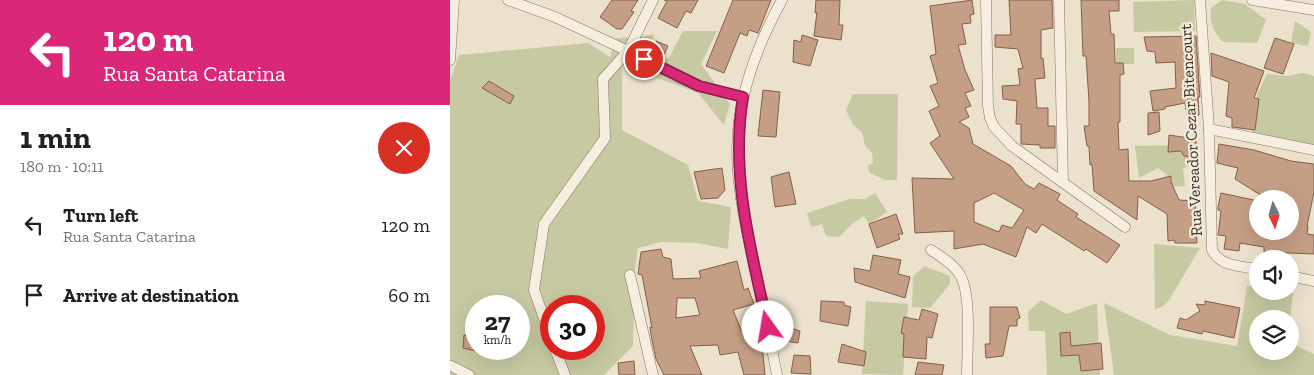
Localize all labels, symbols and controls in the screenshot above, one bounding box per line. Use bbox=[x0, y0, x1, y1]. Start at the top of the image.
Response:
text: 120 m bbox=[103, 18, 193, 60]
icon: left bbox=[20, 20, 85, 85]
street label: Rua Vereador Cezar Bitencourt bbox=[1176, 23, 1206, 237]
pin bbox=[623, 38, 665, 80]
icon: arrive bbox=[630, 45, 658, 73]
text: Rua Santa Catarina bbox=[103, 60, 286, 87]
text: 1 min bbox=[20, 120, 91, 156]
button: close bbox=[378, 122, 430, 174]
text: 180 m · 10:11 bbox=[20, 157, 103, 176]
north arrow bbox=[1249, 190, 1299, 240]
map controls bbox=[1249, 190, 1299, 360]
text: Turn left bbox=[63, 204, 138, 227]
icon: left bbox=[20, 211, 48, 239]
text: 120 m bbox=[381, 214, 430, 237]
text: Rua Santa Catarina bbox=[63, 227, 196, 246]
button: sound bbox=[1249, 250, 1299, 300]
icon: arrive bbox=[20, 281, 48, 309]
text: Arrive at destination bbox=[63, 284, 239, 307]
text: 60 m bbox=[388, 284, 430, 307]
speed limit sign: 30 bbox=[540, 295, 605, 360]
position arrow bbox=[741, 300, 793, 352]
text: 27 bbox=[485, 306, 510, 336]
button: layers bbox=[1249, 310, 1299, 360]
text: km/h bbox=[484, 333, 511, 347]

